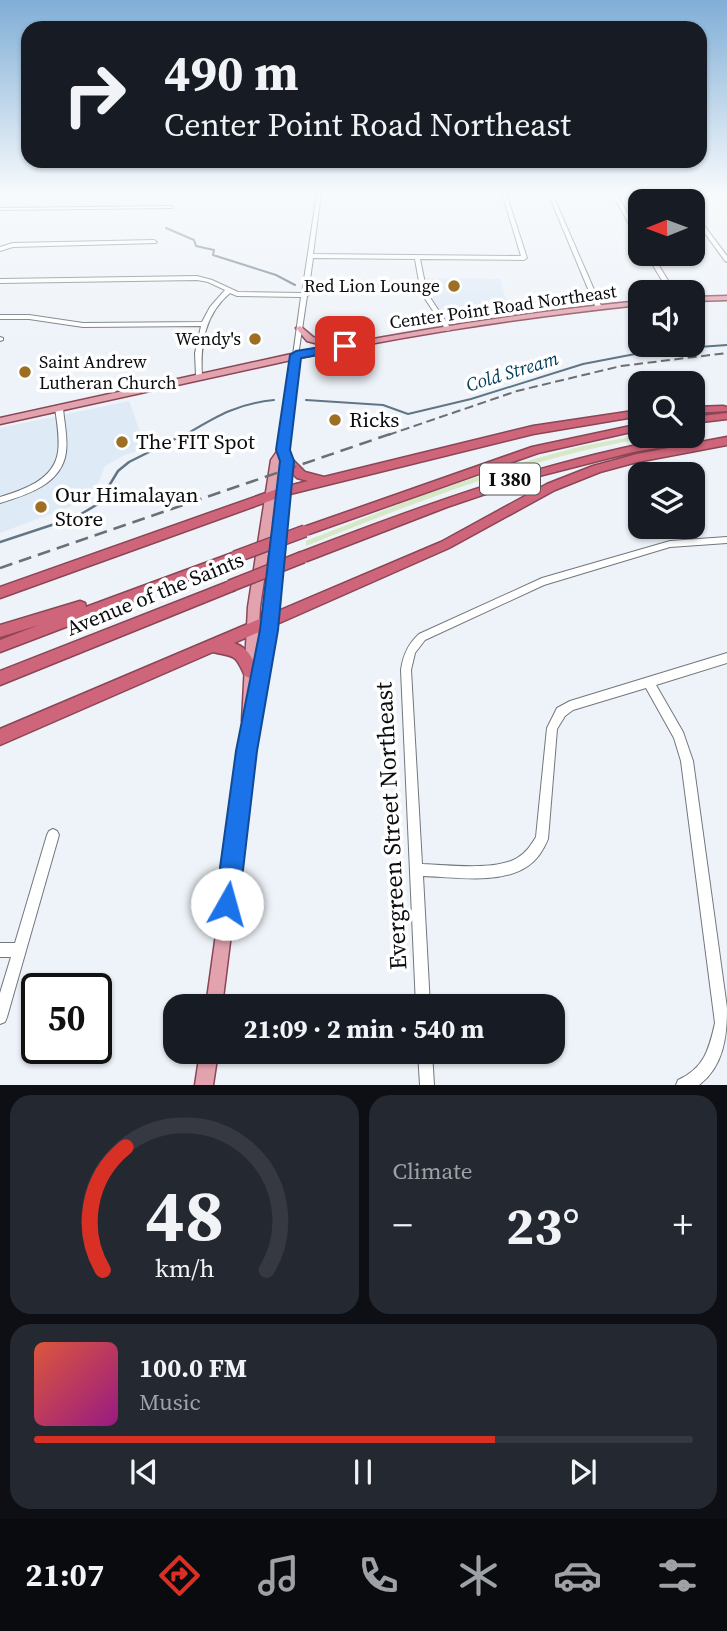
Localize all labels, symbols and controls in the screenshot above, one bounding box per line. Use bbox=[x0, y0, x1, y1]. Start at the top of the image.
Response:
text: 490 m bbox=[164, 39, 299, 106]
icon: right bbox=[49, 49, 140, 140]
text: Center Point Road Northeast bbox=[164, 103, 571, 147]
north arrow bbox=[628, 189, 705, 266]
map controls bbox=[628, 189, 705, 539]
place label: Red Lion Lounge bbox=[304, 273, 440, 298]
street label: Center Point Road Northeast bbox=[388, 278, 618, 335]
marker: Red Lion Lounge bbox=[446, 278, 462, 294]
button: sound bbox=[628, 280, 705, 357]
pin bbox=[315, 316, 375, 376]
place label: Wendy's bbox=[175, 326, 241, 351]
icon: arrive bbox=[326, 327, 364, 365]
marker: Wendy's bbox=[247, 331, 263, 347]
water label: Cold Stream bbox=[463, 344, 562, 397]
place label: Saint Andrew Lutheran Church bbox=[39, 349, 177, 395]
marker: Saint Andrew Lutheran Church bbox=[17, 364, 33, 380]
button: search bbox=[628, 371, 705, 448]
place label: Ricks bbox=[349, 405, 399, 434]
marker: Ricks bbox=[327, 412, 343, 428]
place label: The FIT Spot bbox=[136, 427, 255, 456]
marker: The FIT Spot bbox=[114, 434, 130, 450]
button: layers bbox=[628, 462, 705, 539]
road number: I 380 bbox=[480, 464, 540, 494]
place label: Our Himalayan Store bbox=[55, 480, 199, 533]
marker: Our Himalayan Store bbox=[33, 499, 49, 515]
street label: Avenue of the Saints bbox=[62, 545, 248, 642]
street label: Evergreen Street Northeast bbox=[366, 681, 415, 971]
position arrow bbox=[190, 867, 264, 941]
speed limit sign: 50 bbox=[21, 973, 112, 1064]
text: 21:09 · 2 min · 540 m bbox=[244, 1011, 484, 1047]
text: Climate bbox=[393, 1155, 472, 1187]
text: 48 bbox=[145, 1166, 224, 1265]
text: 23° bbox=[506, 1190, 579, 1261]
text: − bbox=[393, 1199, 413, 1251]
text: + bbox=[673, 1199, 693, 1251]
text: km/h bbox=[154, 1251, 214, 1285]
text: 100.0 FM bbox=[139, 1350, 247, 1386]
text: Music bbox=[139, 1386, 201, 1418]
icon: previous bbox=[125, 1453, 163, 1491]
icon: pause bbox=[344, 1453, 382, 1491]
icon: next bbox=[564, 1453, 602, 1491]
icon: directions bbox=[155, 1551, 204, 1600]
icon: music bbox=[254, 1551, 303, 1600]
icon: phone bbox=[354, 1551, 403, 1600]
icon: climate bbox=[454, 1551, 503, 1600]
icon: car bbox=[553, 1551, 602, 1600]
icon: filters bbox=[653, 1551, 702, 1600]
text: 21:07 bbox=[25, 1553, 104, 1597]

